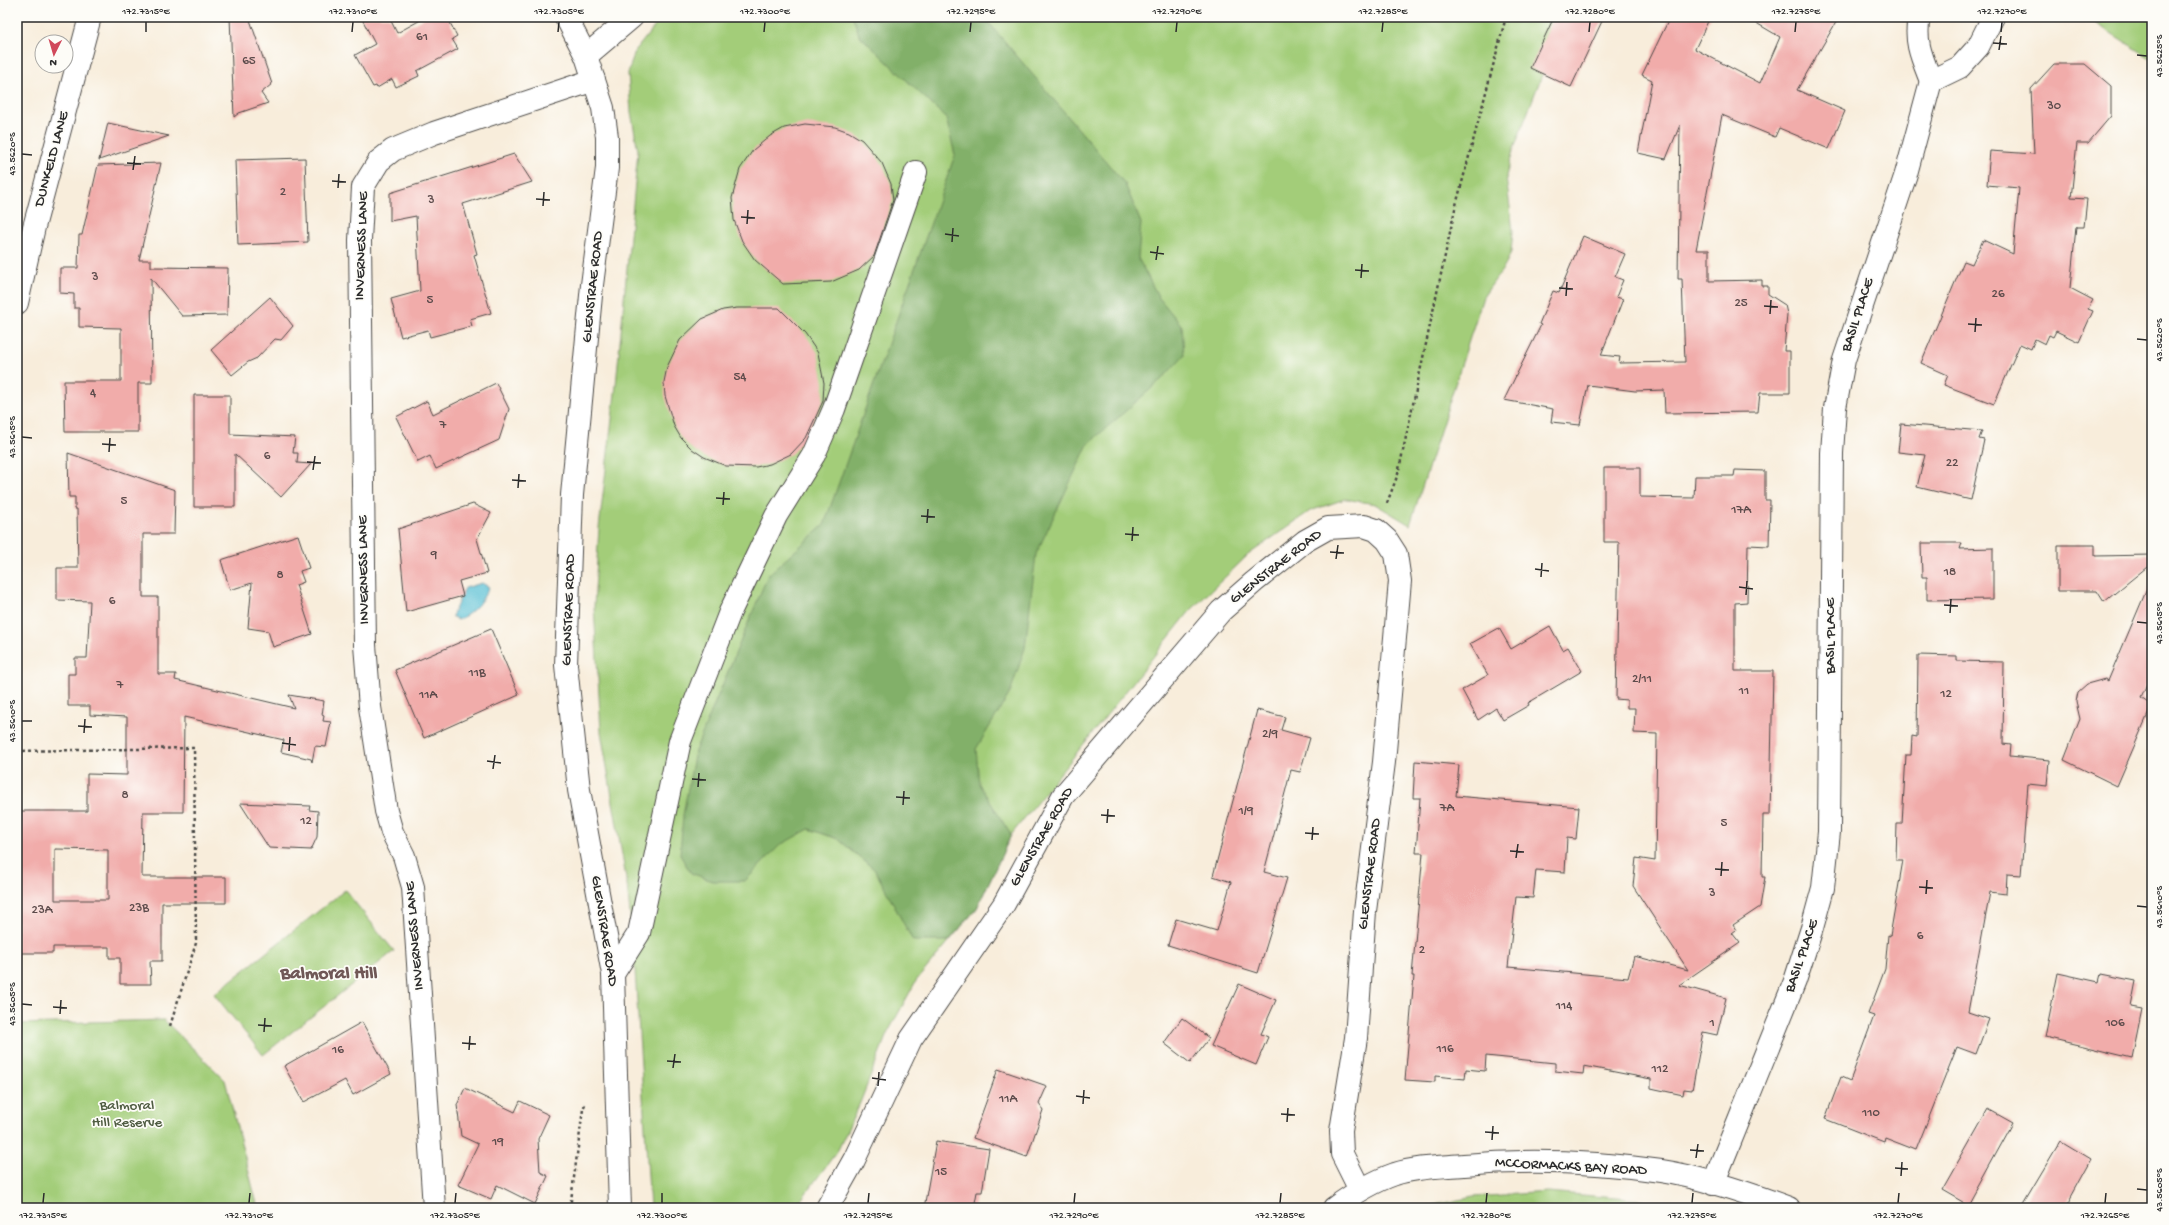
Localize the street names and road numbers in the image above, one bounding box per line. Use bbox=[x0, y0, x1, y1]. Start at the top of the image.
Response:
street label: DUNKELD LANE bbox=[30, 109, 74, 210]
street label: INVERNESS LANE bbox=[351, 191, 373, 301]
street label: GLENSTRAE ROAD bbox=[578, 230, 608, 344]
street label: BASIL PLACE bbox=[1837, 275, 1879, 355]
street label: INVERNESS LANE bbox=[354, 515, 374, 625]
street label: GLENSTRAE ROAD bbox=[1226, 525, 1326, 609]
street label: GLENSTRAE ROAD bbox=[558, 554, 580, 666]
street label: BASIL PLACE bbox=[1822, 597, 1840, 675]
street label: GLENSTRAE ROAD bbox=[1006, 784, 1078, 890]
street label: GLENSTRAE ROAD bbox=[1354, 817, 1386, 931]
street label: GLENSTRAE ROAD bbox=[586, 874, 622, 988]
street label: INVERNESS LANE bbox=[401, 880, 429, 991]
street label: BASIL PLACE bbox=[1781, 916, 1823, 996]
street label: MCCORMACKS BAY ROAD bbox=[1495, 1154, 1648, 1180]

